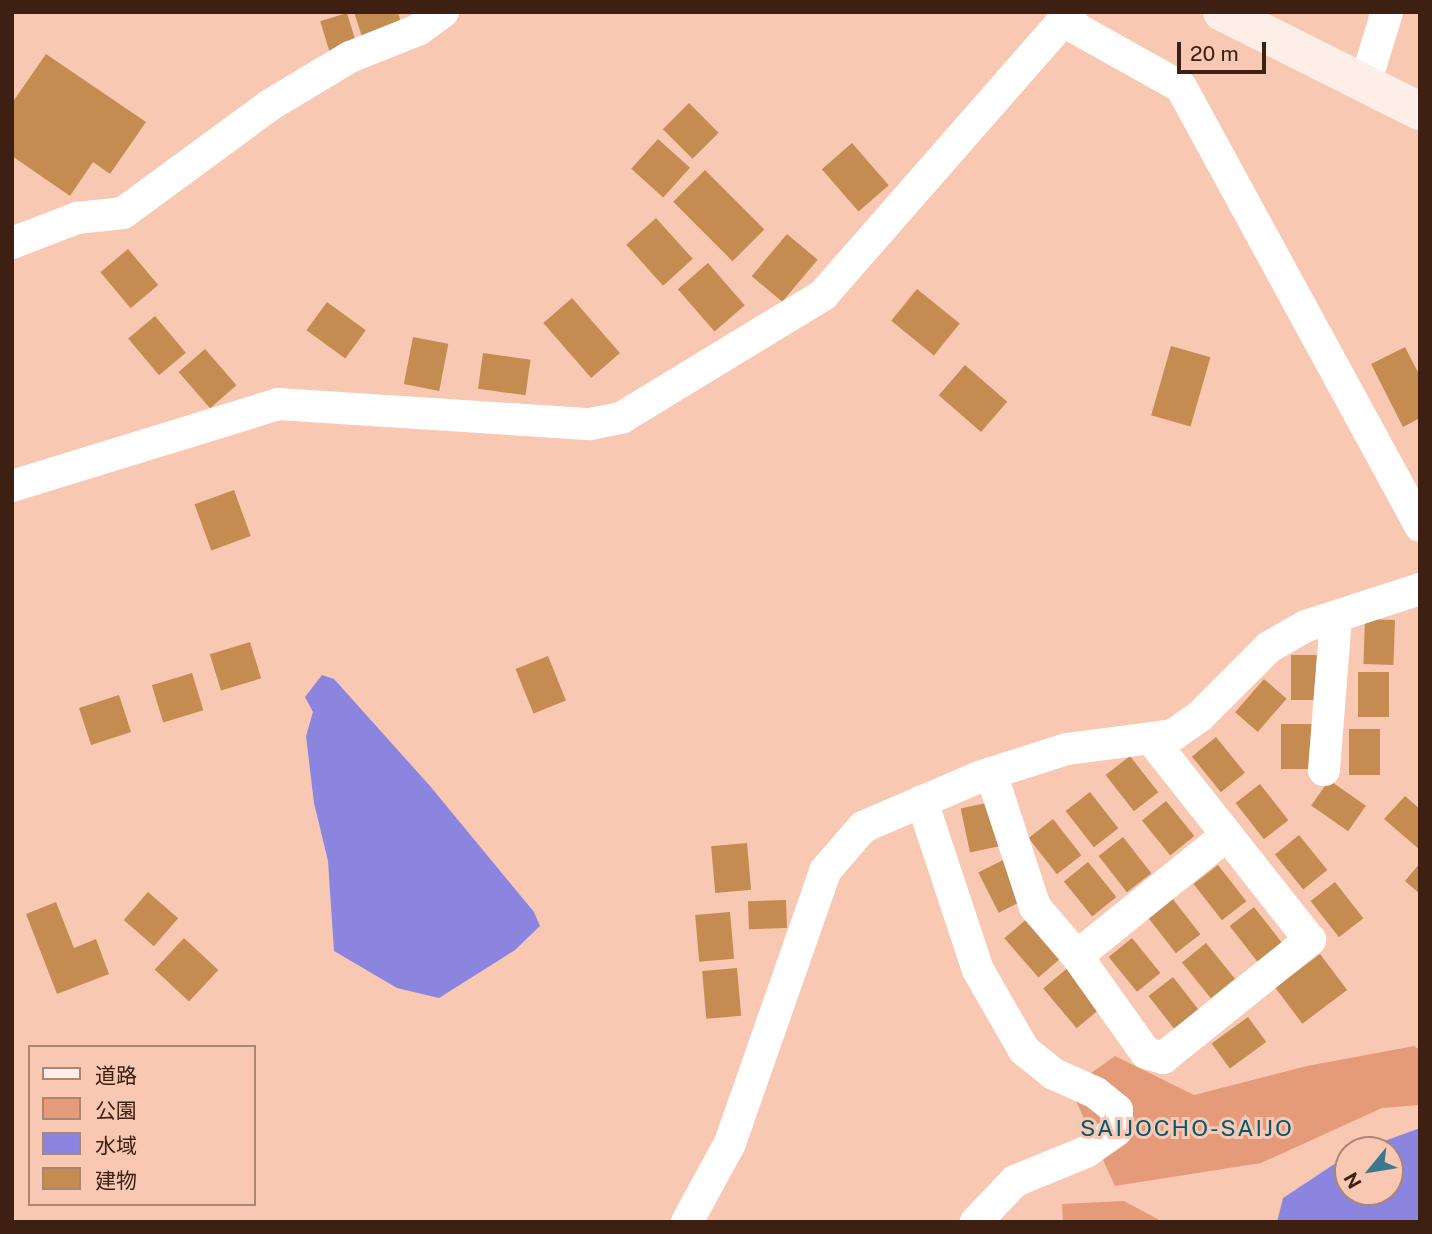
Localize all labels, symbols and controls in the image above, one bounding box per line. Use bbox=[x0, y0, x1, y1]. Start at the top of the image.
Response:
scale bar bbox=[1180, 28, 1269, 72]
text: 20 m bbox=[1190, 41, 1239, 66]
legend bbox=[28, 1045, 256, 1206]
text: 道路 bbox=[95, 1063, 137, 1088]
text: 公園 bbox=[95, 1098, 137, 1123]
district label: SAIJOCHO-SAIJO bbox=[1082, 1114, 1292, 1142]
text: 水域 bbox=[95, 1133, 137, 1158]
north arrow bbox=[1334, 1136, 1404, 1206]
text: 建物 bbox=[95, 1168, 137, 1193]
text: N bbox=[1339, 1169, 1366, 1192]

